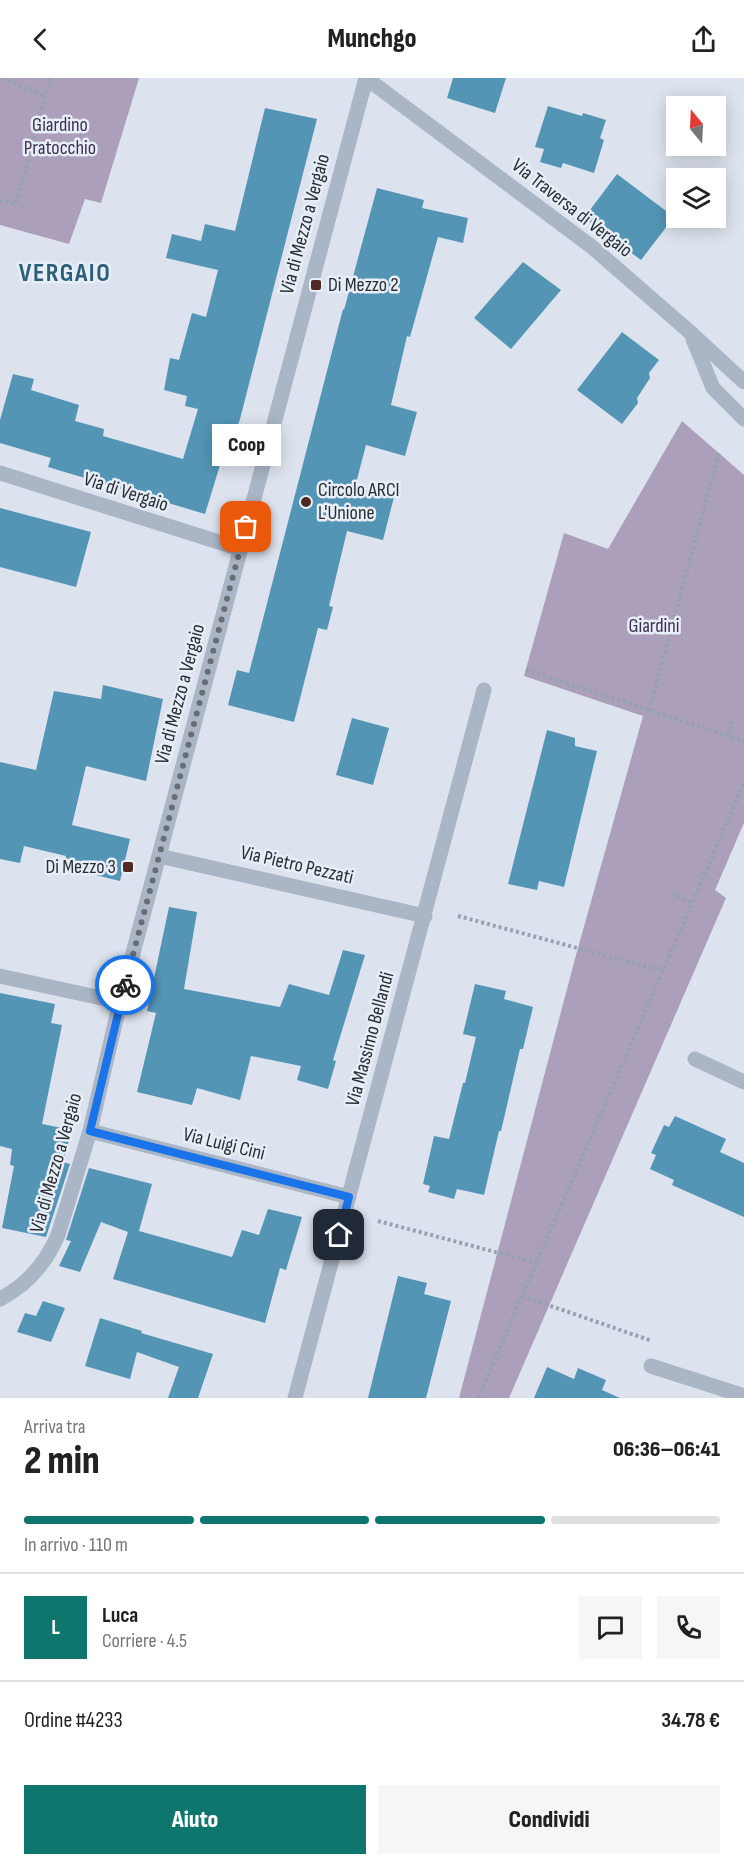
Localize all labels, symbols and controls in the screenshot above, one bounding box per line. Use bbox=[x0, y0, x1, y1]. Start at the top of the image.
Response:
icon: back bbox=[24, 23, 57, 56]
text: Munchgo bbox=[327, 23, 417, 55]
icon: share bbox=[687, 23, 720, 56]
north arrow bbox=[666, 96, 726, 156]
map controls bbox=[666, 96, 726, 228]
park label: Giardino Pratocchio bbox=[24, 113, 96, 160]
street label: Via di Mezzo a Vergaio bbox=[275, 151, 335, 297]
street label: Via Traversa di Vergaio bbox=[507, 153, 637, 263]
button: layers bbox=[666, 168, 726, 228]
district label: VERGAIO bbox=[19, 258, 111, 289]
place label: Di Mezzo 2 bbox=[328, 273, 398, 297]
marker: Di Mezzo 2 bbox=[309, 278, 323, 292]
callout: Coop bbox=[212, 425, 280, 467]
text: Coop bbox=[228, 433, 265, 457]
street label: Via di Vergaio bbox=[80, 467, 172, 517]
place label: Circolo ARCI L'Unione bbox=[318, 478, 400, 525]
marker: Circolo ARCI L'Unione bbox=[299, 495, 313, 509]
pin bbox=[220, 501, 271, 552]
icon: bag bbox=[229, 510, 262, 543]
park label: Giardini bbox=[628, 614, 680, 638]
street label: Via di Mezzo a Vergaio bbox=[150, 621, 210, 767]
street label: Via Pietro Pezzati bbox=[238, 840, 356, 890]
place label: Di Mezzo 3 bbox=[45, 855, 116, 879]
marker: Di Mezzo 3 bbox=[121, 860, 135, 874]
courier bbox=[95, 955, 155, 1015]
icon: bike bbox=[109, 969, 142, 1002]
street label: Via Massimo Bellandi bbox=[341, 969, 399, 1109]
street label: Via di Mezzo a Vergaio bbox=[25, 1090, 87, 1236]
street label: Via Luigi Cini bbox=[181, 1122, 267, 1166]
pin bbox=[313, 1209, 364, 1260]
icon: home bbox=[322, 1218, 355, 1251]
text: Arriva tra bbox=[24, 1415, 86, 1439]
text: 06:36–06:41 bbox=[613, 1436, 720, 1463]
text: 2 min bbox=[24, 1438, 100, 1485]
text: In arrivo · 110 m bbox=[24, 1533, 128, 1557]
button: chat bbox=[579, 1596, 642, 1659]
button: phone bbox=[657, 1596, 720, 1659]
text: Luca bbox=[102, 1602, 138, 1629]
text: L bbox=[51, 1614, 60, 1641]
text: Corriere · 4.5 bbox=[102, 1629, 187, 1653]
text: Ordine #4233 bbox=[24, 1707, 123, 1734]
text: 34.78 € bbox=[661, 1707, 720, 1734]
button: Aiuto bbox=[24, 1785, 366, 1854]
button: Condividi bbox=[378, 1785, 720, 1854]

